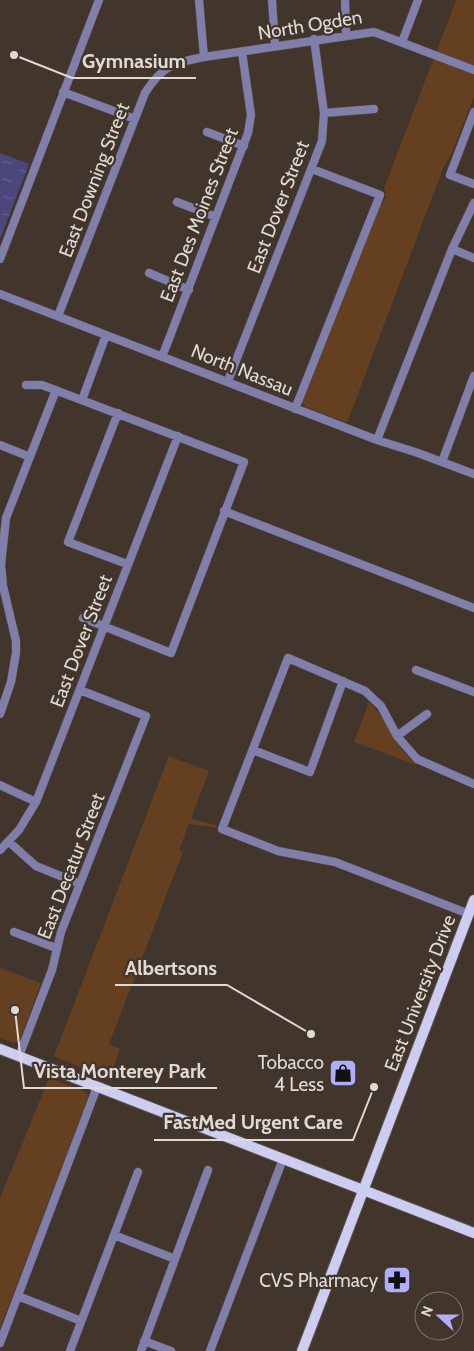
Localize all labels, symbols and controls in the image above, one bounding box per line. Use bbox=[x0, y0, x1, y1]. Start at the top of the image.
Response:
street label: North Ogden bbox=[256, 5, 364, 45]
callout: Gymnasium bbox=[72, 43, 196, 78]
text: Gymnasium bbox=[82, 49, 186, 73]
street label: East Downing Street bbox=[54, 99, 134, 261]
street label: East Des Moines Street bbox=[155, 124, 243, 305]
street label: East Dover Street bbox=[242, 137, 314, 277]
street label: North Nassau bbox=[188, 339, 296, 401]
street label: East Dover Street bbox=[45, 571, 117, 711]
street label: East Decatur Street bbox=[33, 789, 110, 942]
street label: East University Drive bbox=[380, 911, 461, 1075]
callout: Albertsons bbox=[115, 950, 227, 985]
text: Albertsons bbox=[125, 956, 217, 980]
place label: Tobacco 4 Less bbox=[258, 1051, 324, 1096]
callout: Vista Monterey Park bbox=[24, 1053, 217, 1088]
shop icon: Tobacco 4 Less bbox=[328, 1058, 358, 1088]
text: Vista Monterey Park bbox=[34, 1059, 207, 1083]
callout: FastMed Urgent Care bbox=[154, 1105, 353, 1140]
text: FastMed Urgent Care bbox=[163, 1110, 343, 1134]
pharmacy icon: CVS Pharmacy bbox=[382, 1265, 412, 1295]
place label: CVS Pharmacy bbox=[259, 1269, 378, 1292]
north arrow bbox=[414, 1291, 464, 1341]
text: N bbox=[417, 1303, 437, 1319]

